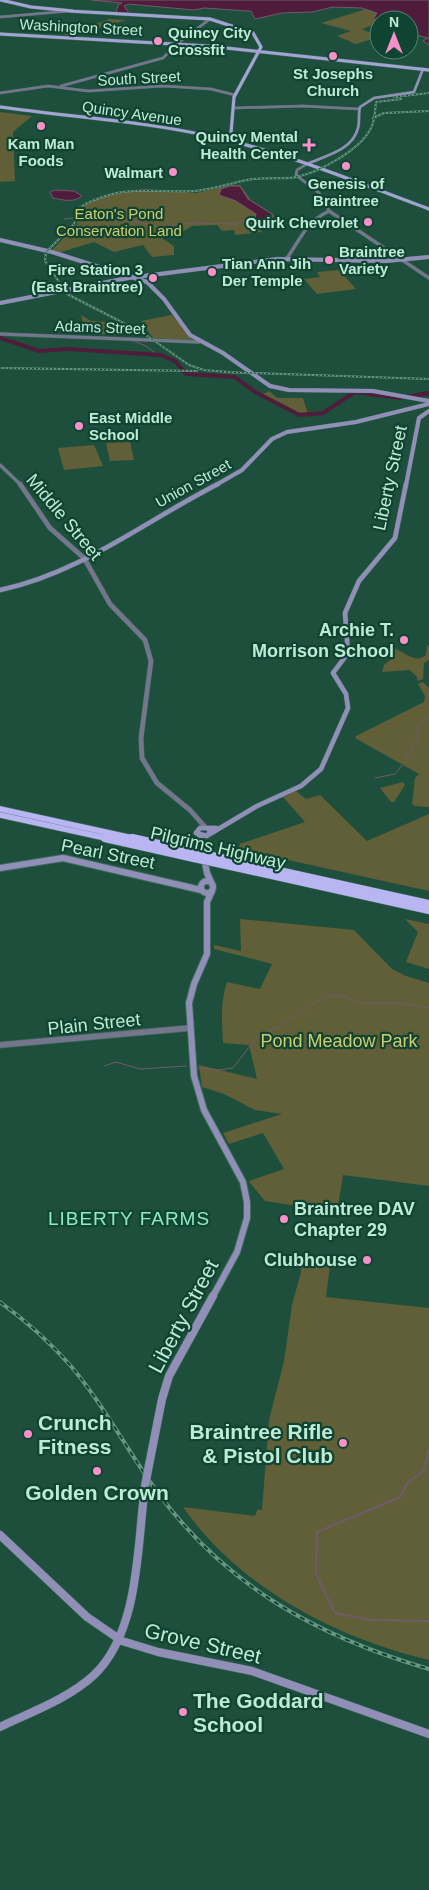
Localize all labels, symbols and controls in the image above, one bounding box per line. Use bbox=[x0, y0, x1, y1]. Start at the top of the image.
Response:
north arrow bbox=[369, 10, 419, 60]
text: N bbox=[389, 14, 399, 30]
street label: Washington Street bbox=[19, 15, 144, 39]
place label: Quincy City Crossfit bbox=[168, 24, 252, 58]
marker: Quincy City Crossfit bbox=[152, 35, 164, 47]
marker: St Josephs Church bbox=[327, 50, 339, 62]
place label: St Josephs Church bbox=[293, 65, 373, 99]
street label: South Street bbox=[97, 67, 182, 89]
street label: Quincy Avenue bbox=[81, 98, 183, 128]
marker: Kam Man Foods bbox=[35, 120, 47, 132]
place label: Quincy Mental Health Center bbox=[195, 128, 298, 162]
place label: Kam Man Foods bbox=[8, 135, 74, 169]
marker: Quincy Mental Health Center bbox=[302, 138, 316, 152]
marker: Genesis of Braintree bbox=[340, 160, 352, 172]
place label: Walmart bbox=[104, 164, 163, 181]
marker: Walmart bbox=[167, 166, 179, 178]
place label: Genesis of Braintree bbox=[308, 175, 385, 209]
park label: Eaton's Pond Conservation Land bbox=[56, 205, 182, 239]
place label: Quirk Chevrolet bbox=[245, 214, 358, 231]
marker: Quirk Chevrolet bbox=[362, 216, 374, 228]
place label: Braintree Variety bbox=[339, 243, 405, 277]
marker: Braintree Variety bbox=[323, 254, 335, 266]
place label: Tian Ann Jih Der Temple bbox=[222, 255, 311, 289]
place label: Fire Station 3 (East Braintree) bbox=[31, 261, 143, 295]
marker: Tian Ann Jih Der Temple bbox=[206, 266, 218, 278]
marker: Fire Station 3 (East Braintree) bbox=[147, 272, 159, 284]
street label: Adams Street bbox=[54, 317, 147, 337]
place label: East Middle School bbox=[89, 409, 172, 443]
marker: East Middle School bbox=[73, 420, 85, 432]
street label: Liberty Street bbox=[369, 424, 411, 532]
street label: Union Street bbox=[152, 455, 234, 511]
street label: Middle Street bbox=[22, 470, 106, 564]
place label: Archie T. Morrison School bbox=[252, 620, 394, 661]
marker: Archie T. Morrison School bbox=[398, 634, 410, 646]
street label: Pilgrims Highway bbox=[148, 823, 288, 873]
street label: Pearl Street bbox=[59, 835, 157, 873]
street label: Plain Street bbox=[47, 1009, 141, 1039]
park label: Pond Meadow Park bbox=[260, 1031, 419, 1051]
place label: Braintree DAV Chapter 29 bbox=[294, 1199, 415, 1240]
district label: LIBERTY FARMS bbox=[48, 1208, 210, 1229]
marker: Braintree DAV Chapter 29 bbox=[278, 1213, 290, 1225]
place label: Clubhouse bbox=[264, 1250, 357, 1270]
marker: Clubhouse bbox=[361, 1254, 373, 1266]
street label: Liberty Street bbox=[144, 1255, 223, 1377]
place label: Crunch Fitness bbox=[38, 1411, 112, 1458]
place label: Braintree Rifle & Pistol Club bbox=[189, 1420, 333, 1467]
marker: Crunch Fitness bbox=[22, 1428, 34, 1440]
marker: Braintree Rifle & Pistol Club bbox=[337, 1437, 349, 1449]
marker: Golden Crown bbox=[91, 1465, 103, 1477]
place label: Golden Crown bbox=[25, 1481, 169, 1504]
street label: Grove Street bbox=[142, 1618, 264, 1668]
place label: The Goddard School bbox=[193, 1689, 324, 1736]
marker: The Goddard School bbox=[177, 1706, 189, 1718]

